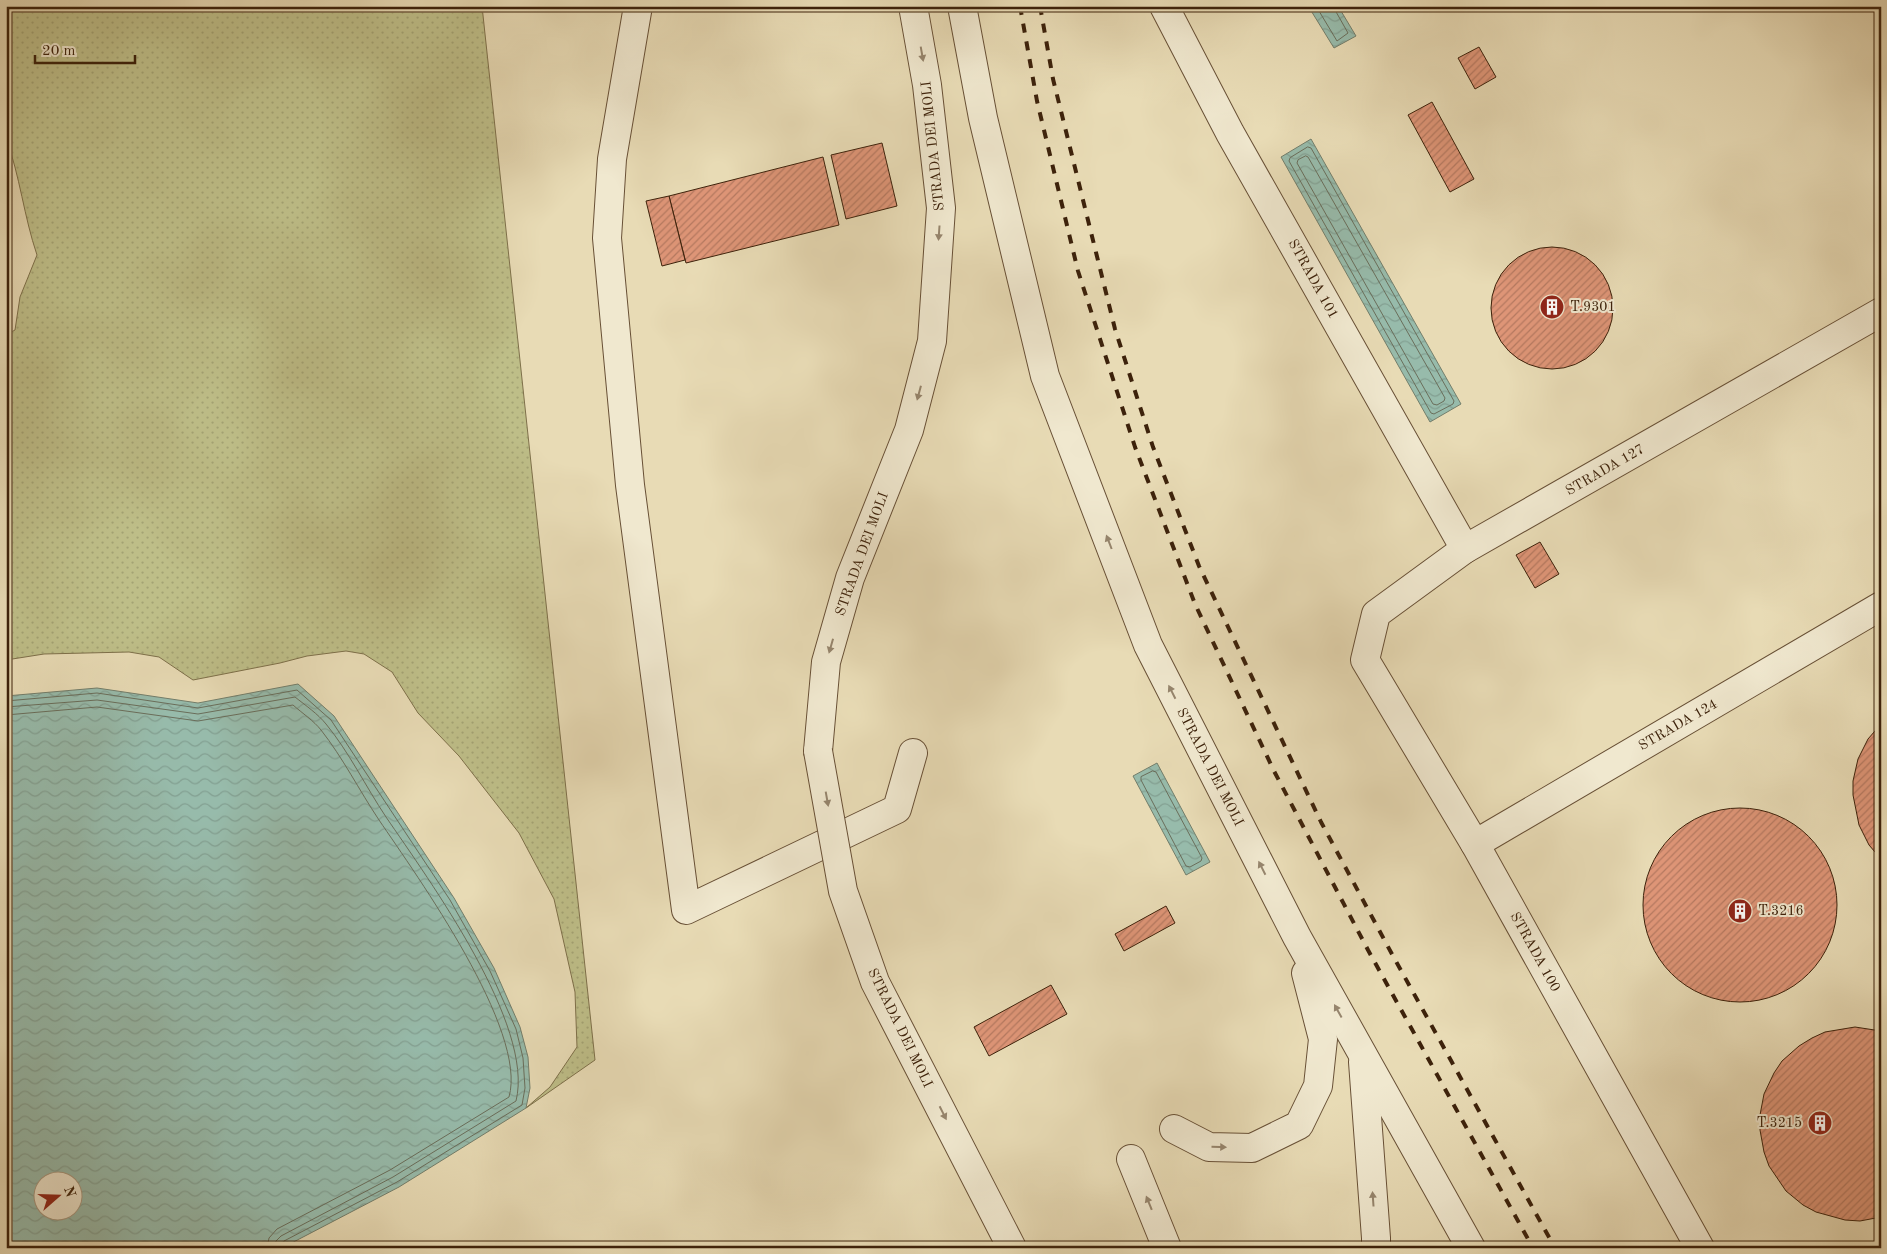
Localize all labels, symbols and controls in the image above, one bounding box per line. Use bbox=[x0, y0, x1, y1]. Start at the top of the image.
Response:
scale bar bbox=[35, 32, 135, 64]
text: 20 m bbox=[42, 44, 76, 59]
one-way arrow bbox=[918, 47, 926, 63]
street label: STRADA DEI MOLI bbox=[919, 80, 947, 212]
one-way arrow bbox=[935, 225, 943, 241]
street label: STRADA 101 bbox=[1285, 237, 1341, 321]
building icon: T.9301 bbox=[1539, 294, 1565, 320]
place label: T.9301 bbox=[1570, 300, 1616, 314]
one-way arrow bbox=[914, 386, 922, 401]
street label: STRADA 127 bbox=[1563, 442, 1647, 498]
street label: STRADA DEI MOLI bbox=[833, 490, 891, 618]
one-way arrow bbox=[1104, 535, 1112, 550]
one-way arrow bbox=[827, 638, 835, 653]
one-way arrow bbox=[1168, 685, 1176, 699]
street label: STRADA 124 bbox=[1636, 697, 1720, 753]
street label: STRADA DEI MOLI bbox=[1174, 706, 1246, 828]
one-way arrow bbox=[823, 792, 831, 808]
one-way arrow bbox=[1258, 861, 1266, 875]
building icon: T.3216 bbox=[1727, 898, 1753, 924]
place label: T.3216 bbox=[1758, 904, 1804, 918]
street label: STRADA 100 bbox=[1507, 910, 1563, 994]
street label: STRADA DEI MOLI bbox=[865, 966, 935, 1090]
one-way arrow bbox=[1334, 1004, 1343, 1018]
one-way arrow bbox=[938, 1107, 947, 1120]
building icon: T.3215 bbox=[1807, 1110, 1833, 1136]
place label: T.3215 bbox=[1757, 1116, 1802, 1130]
one-way arrow bbox=[1211, 1143, 1227, 1151]
north arrow bbox=[32, 1172, 82, 1222]
text: N bbox=[61, 1184, 78, 1200]
one-way arrow bbox=[1369, 1191, 1377, 1207]
one-way arrow bbox=[1145, 1195, 1153, 1210]

